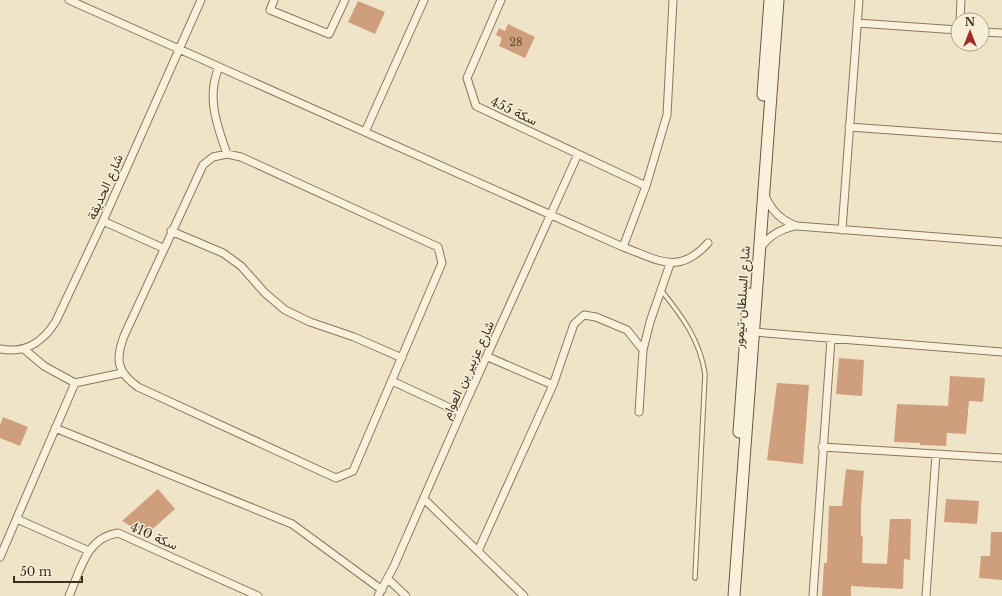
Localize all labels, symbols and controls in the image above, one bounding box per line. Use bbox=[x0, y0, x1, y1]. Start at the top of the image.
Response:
north arrow bbox=[950, 12, 990, 52]
text: N bbox=[965, 15, 976, 29]
house number: 28 bbox=[509, 35, 523, 49]
street label: سكة 455 bbox=[488, 93, 540, 129]
street label: شارع الحديقة bbox=[83, 152, 128, 223]
street label: شارع السلطان تيمور bbox=[730, 245, 755, 350]
street label: شارع عزبير بن العوام bbox=[438, 318, 499, 422]
street label: سكة 410 bbox=[128, 518, 180, 554]
scale bar bbox=[14, 558, 82, 584]
text: 50 m bbox=[20, 564, 52, 579]

